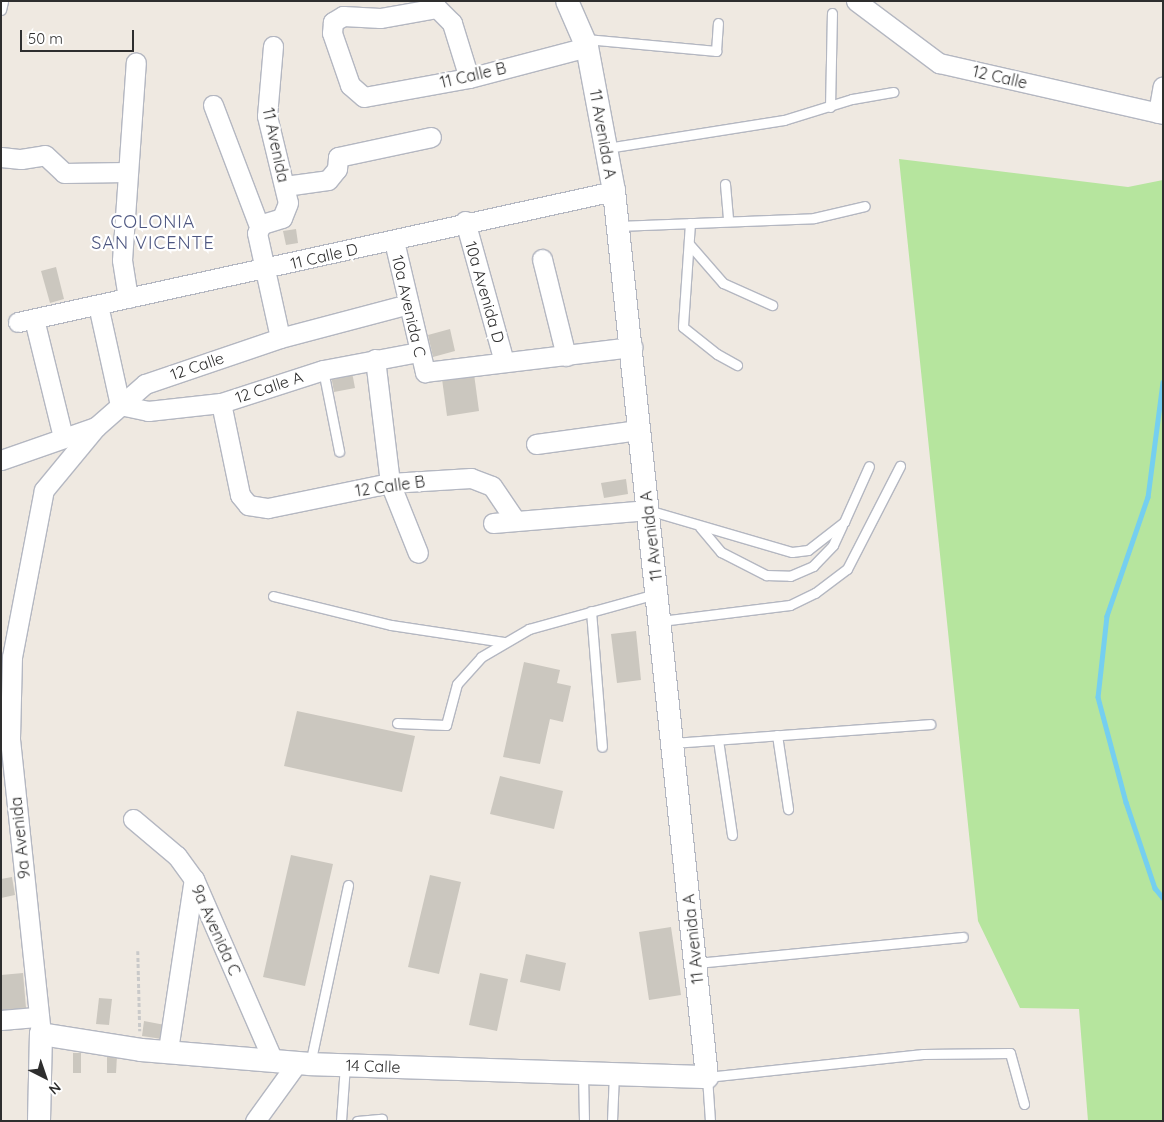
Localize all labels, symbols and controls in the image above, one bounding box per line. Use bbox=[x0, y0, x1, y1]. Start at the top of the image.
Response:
scale bar bbox=[22, 20, 136, 52]
text: 50 m bbox=[28, 29, 63, 48]
street label: 11 Calle B bbox=[438, 58, 508, 92]
street label: 12 Calle bbox=[971, 61, 1029, 93]
street label: 11 Avenida A bbox=[586, 88, 620, 180]
street label: 11 Avenida bbox=[259, 106, 293, 184]
district label: COLONIA SAN VICENTE bbox=[90, 212, 216, 254]
street label: 11 Calle D bbox=[288, 239, 360, 273]
street label: 10a Avenida D bbox=[461, 239, 509, 345]
street label: 10a Avenida C bbox=[388, 253, 430, 359]
street label: 12 Calle bbox=[168, 348, 226, 384]
street label: 12 Calle A bbox=[233, 367, 305, 407]
street label: 12 Calle B bbox=[354, 472, 426, 500]
street label: 11 Avenida A bbox=[636, 490, 666, 582]
street label: 9a Avenida bbox=[6, 796, 34, 880]
street label: 9a Avenida C bbox=[187, 882, 245, 978]
street label: 11 Avenida A bbox=[679, 893, 707, 985]
north arrow bbox=[20, 1052, 70, 1102]
street label: 14 Calle bbox=[345, 1055, 401, 1077]
text: N bbox=[45, 1078, 65, 1098]

